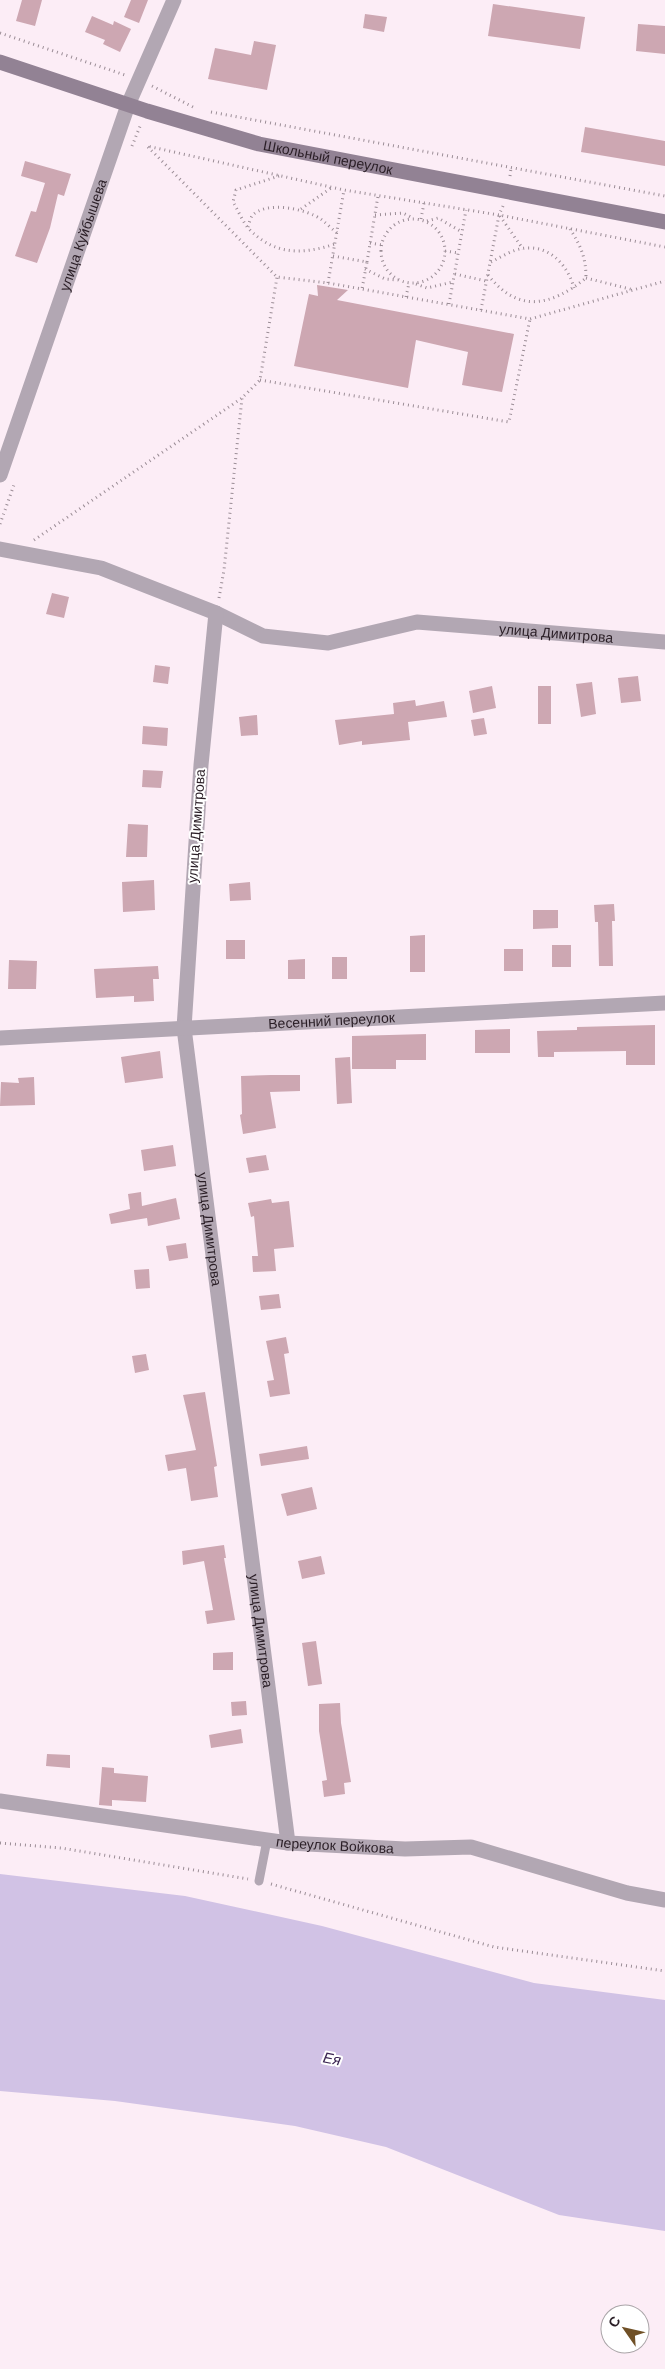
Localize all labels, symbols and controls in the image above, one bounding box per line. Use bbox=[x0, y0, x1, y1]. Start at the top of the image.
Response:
street label: Школьный переулок bbox=[262, 137, 395, 178]
street label: улица Куйбышева bbox=[56, 177, 110, 293]
street label: улица Димитрова bbox=[499, 621, 614, 646]
street label: улица Димитрова bbox=[184, 768, 208, 884]
street label: Весенний переулок bbox=[268, 1009, 396, 1032]
street label: улица Димитрова bbox=[194, 1171, 225, 1287]
street label: улица Димитрова bbox=[246, 1573, 276, 1689]
street label: переулок Войкова bbox=[275, 1833, 394, 1856]
water label: Ея bbox=[322, 2048, 343, 2069]
north arrow bbox=[600, 2304, 650, 2354]
text: С bbox=[605, 2313, 624, 2330]

